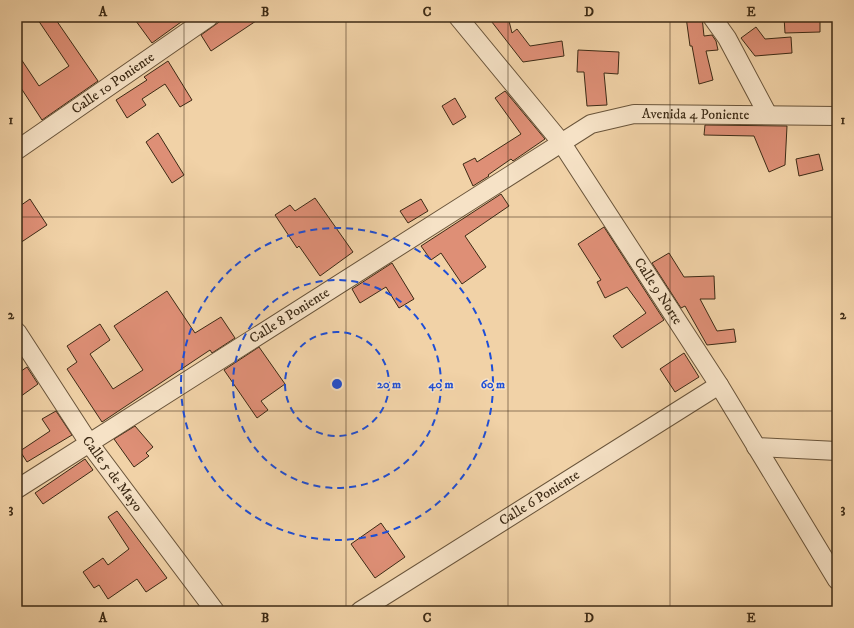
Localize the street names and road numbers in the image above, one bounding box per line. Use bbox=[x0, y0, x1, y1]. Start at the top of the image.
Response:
street label: Calle 10 Poniente bbox=[68, 48, 158, 118]
street label: Avenida 4 Poniente bbox=[642, 105, 750, 124]
street label: Calle 9 Norte bbox=[630, 255, 686, 328]
street label: Calle 8 Poniente bbox=[246, 283, 333, 348]
street label: Calle 5 de Mayo bbox=[78, 433, 147, 516]
street label: Calle 6 Poniente bbox=[496, 466, 583, 530]

